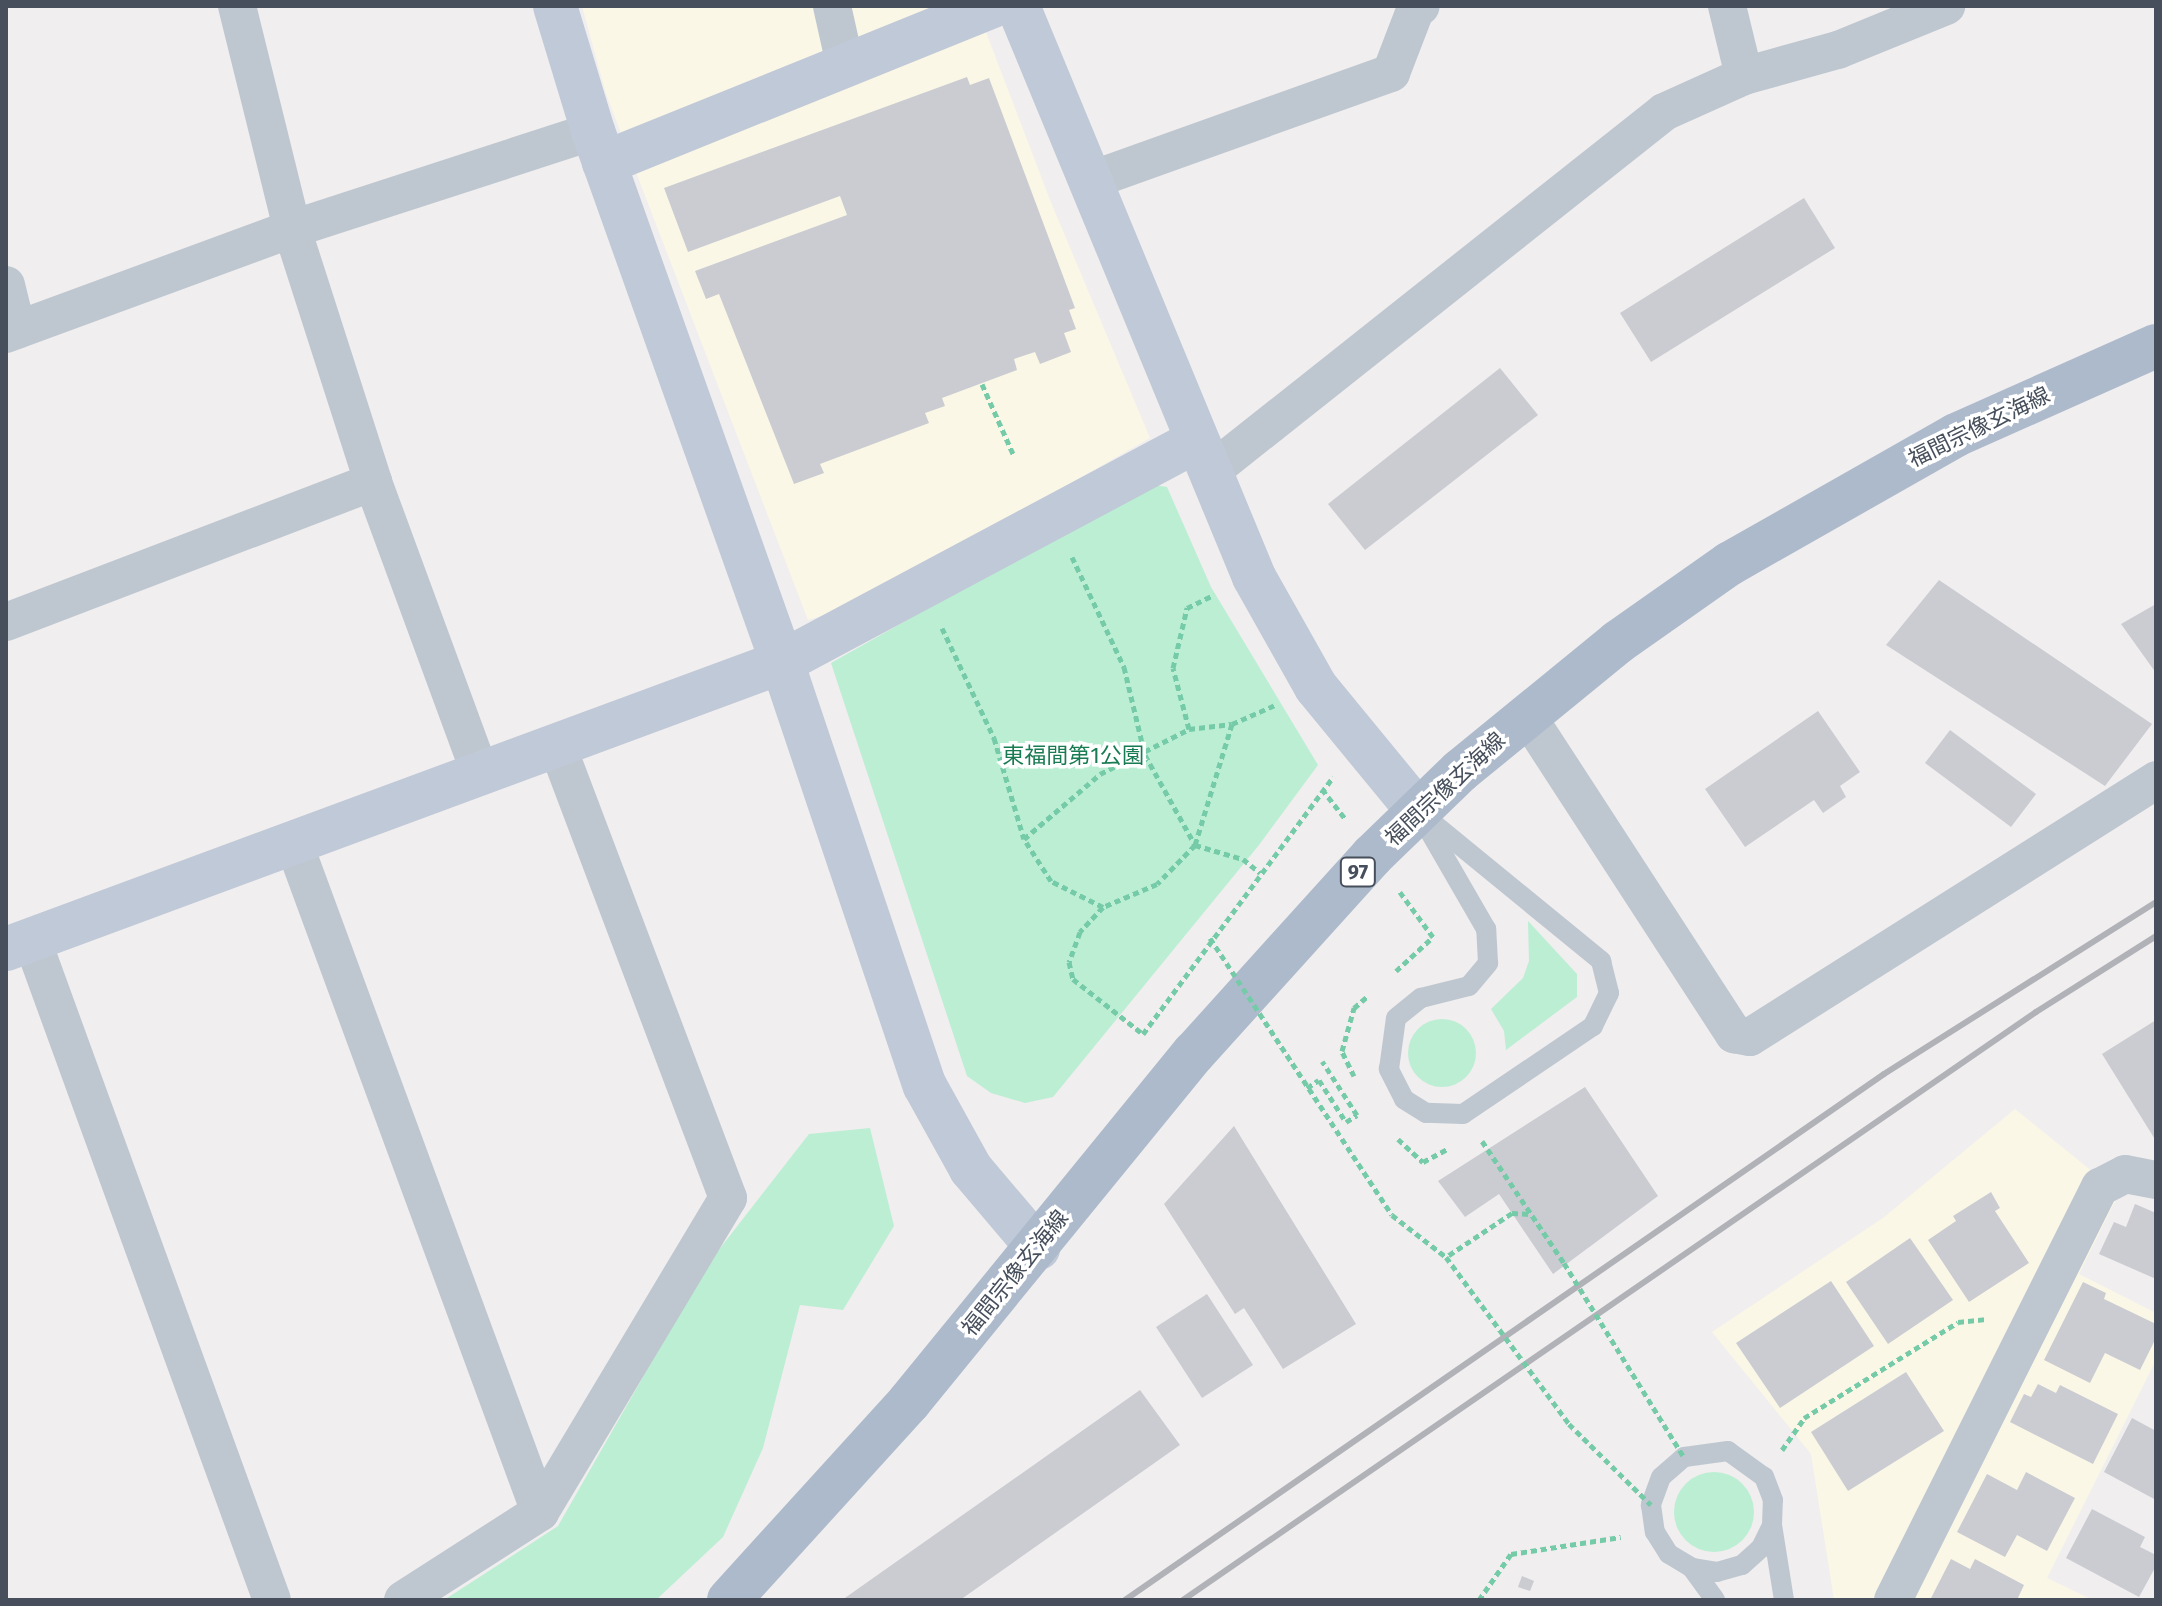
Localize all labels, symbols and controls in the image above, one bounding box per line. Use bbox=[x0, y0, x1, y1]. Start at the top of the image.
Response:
street label: 福間宗像玄海線 bbox=[1904, 381, 2054, 473]
street label: 福間宗像玄海線 bbox=[1380, 727, 1510, 851]
park label: 東福間第1公園 bbox=[1002, 743, 1144, 769]
road number: 97 bbox=[1338, 856, 1378, 888]
street label: 福間宗像玄海線 bbox=[956, 1205, 1074, 1341]

